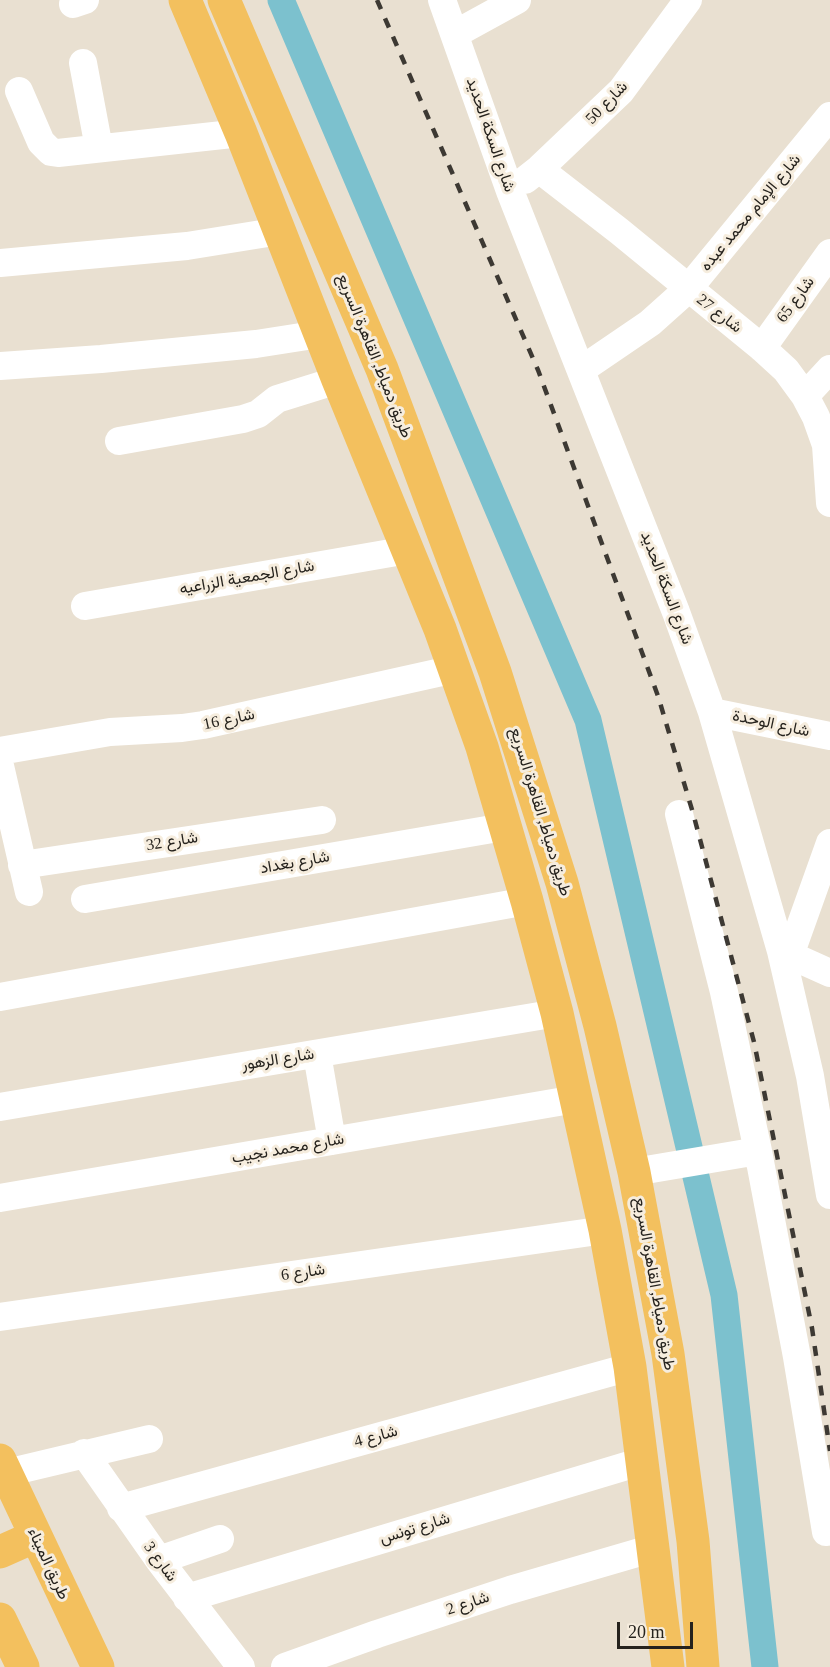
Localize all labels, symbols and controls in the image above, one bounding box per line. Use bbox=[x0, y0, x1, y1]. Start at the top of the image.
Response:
street label: شارع السكة الحديد bbox=[461, 75, 519, 195]
street label: شارع 50 bbox=[582, 78, 632, 128]
street label: شارع الإمام محمد عبده bbox=[697, 151, 805, 275]
street label: طريق دمياط, القاهرة السريع bbox=[332, 271, 416, 441]
street label: شارع 65 bbox=[773, 273, 819, 327]
street label: شارع 27 bbox=[693, 290, 745, 338]
street label: شارع السكة الحديد bbox=[636, 529, 696, 647]
street label: شارع الجمعية الزراعيه bbox=[178, 557, 316, 599]
street label: شارع 16 bbox=[201, 705, 257, 735]
street label: شارع الوحدة bbox=[731, 706, 811, 742]
street label: طريق دمياط, القاهرة السريع bbox=[505, 725, 575, 899]
street label: شارع 32 bbox=[145, 828, 199, 856]
street label: شارع بغداد bbox=[259, 847, 331, 879]
street label: شارع الزهور bbox=[240, 1045, 316, 1075]
street label: شارع محمد نجيب bbox=[230, 1130, 346, 1168]
street label: طريق دمياط, القاهرة السريع bbox=[629, 1196, 679, 1372]
street label: شارع 6 bbox=[280, 1260, 326, 1286]
street label: شارع 4 bbox=[352, 1422, 400, 1452]
street label: شارع تونس bbox=[378, 1509, 452, 1549]
street label: طريق الميناء bbox=[23, 1525, 73, 1603]
street label: شارع 3 bbox=[139, 1538, 181, 1586]
street label: شارع 2 bbox=[444, 1588, 492, 1620]
scale bar bbox=[620, 1610, 696, 1648]
text: 20 m bbox=[628, 1622, 665, 1642]

